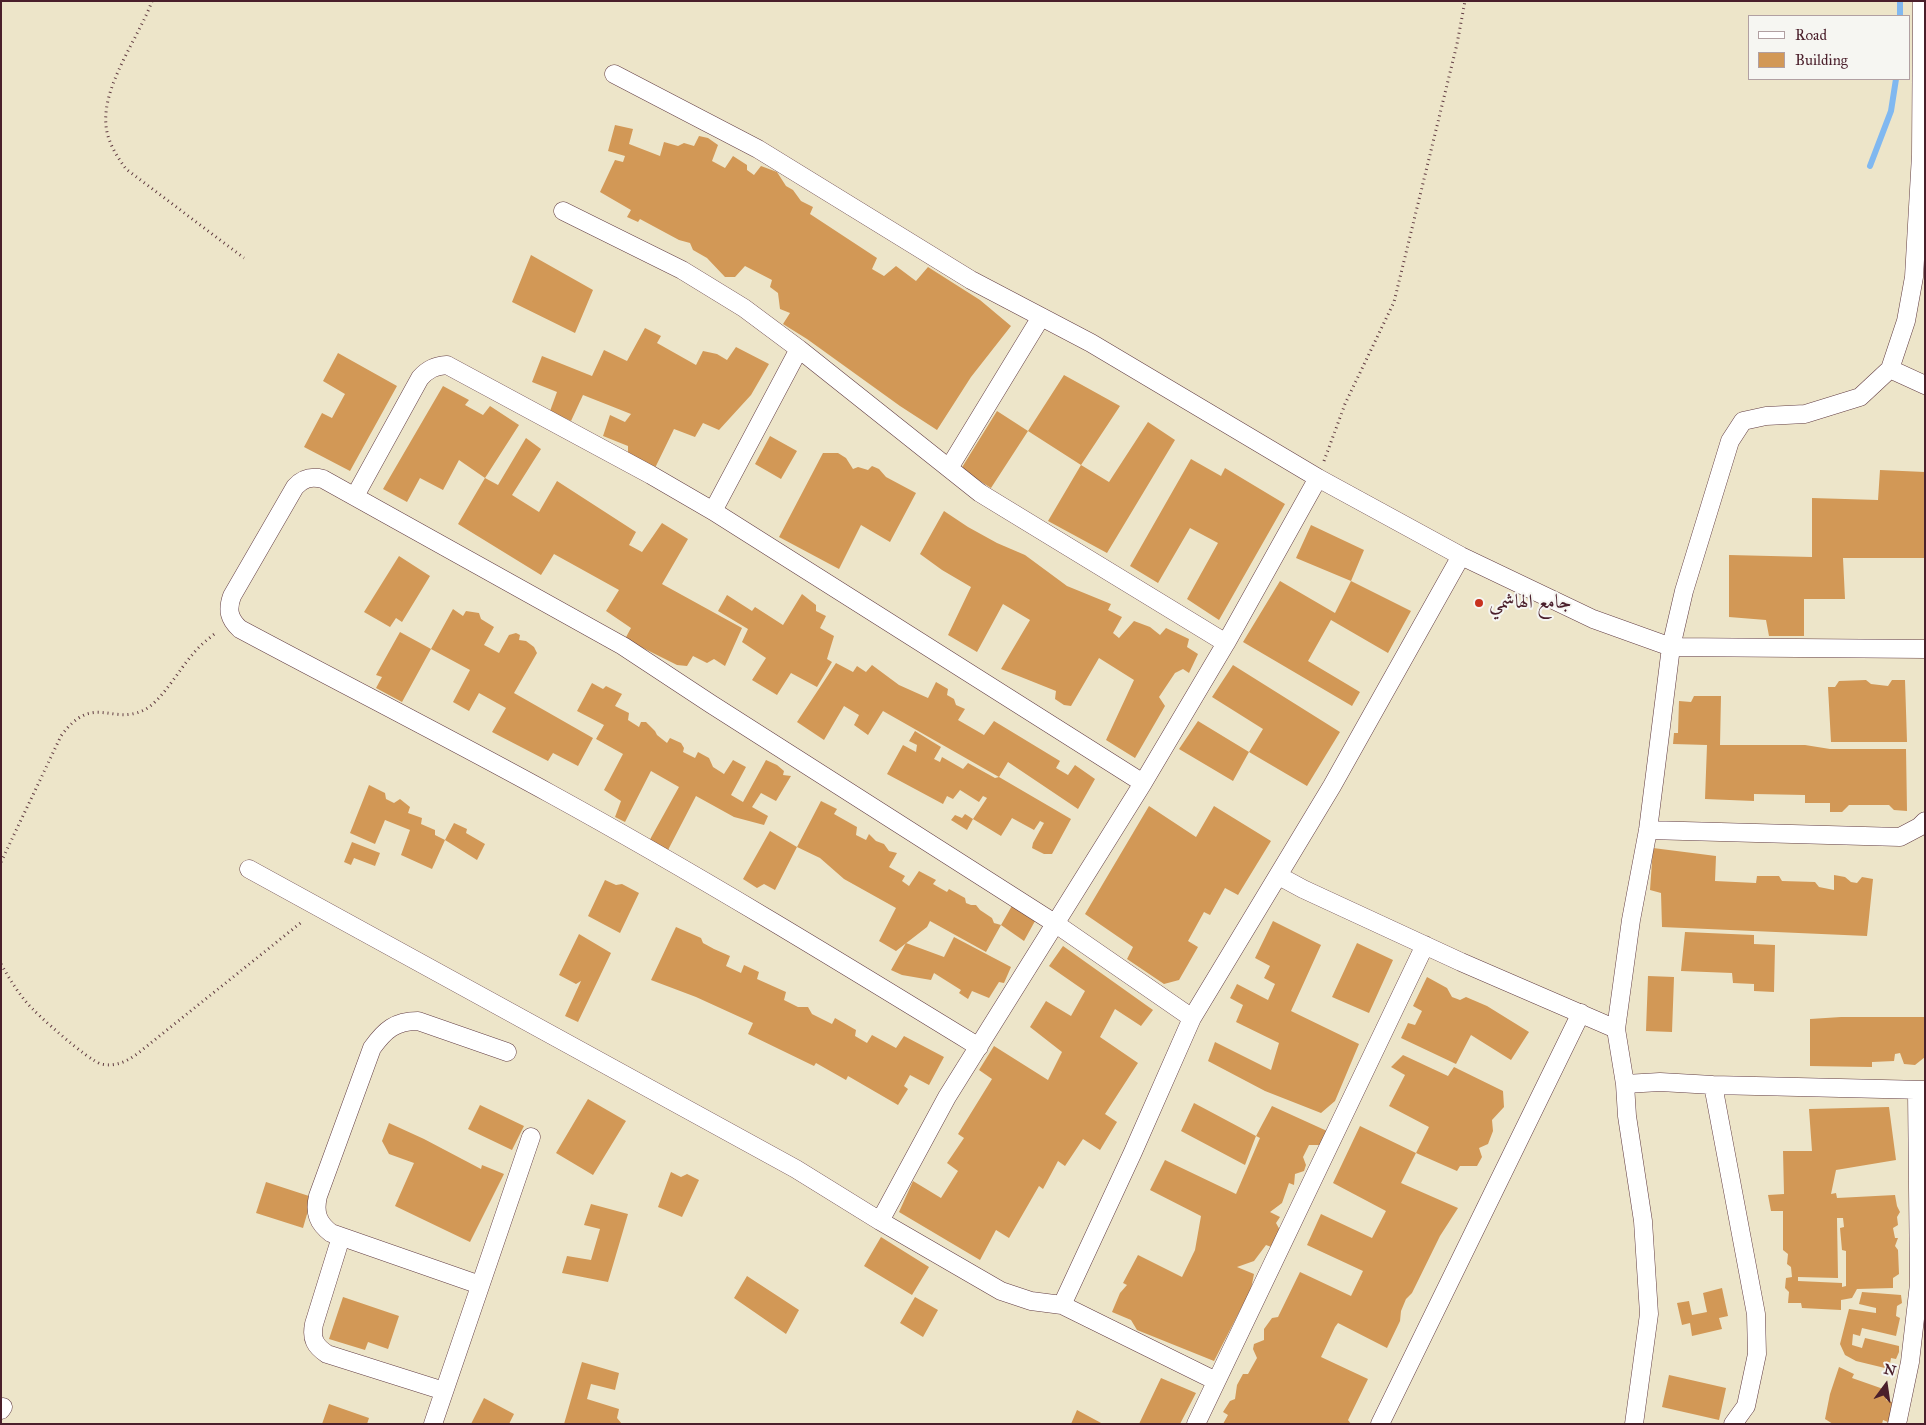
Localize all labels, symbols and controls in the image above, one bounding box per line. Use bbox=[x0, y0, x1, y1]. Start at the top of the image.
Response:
legend bbox=[1748, 15, 1911, 80]
text: Road bbox=[1795, 26, 1827, 44]
text: Building bbox=[1795, 51, 1848, 69]
place label: جامع الهاشمي bbox=[1489, 591, 1572, 615]
marker: جامع الهاشمي bbox=[1473, 597, 1485, 609]
north arrow bbox=[1861, 1360, 1911, 1410]
text: N bbox=[1882, 1360, 1898, 1380]

